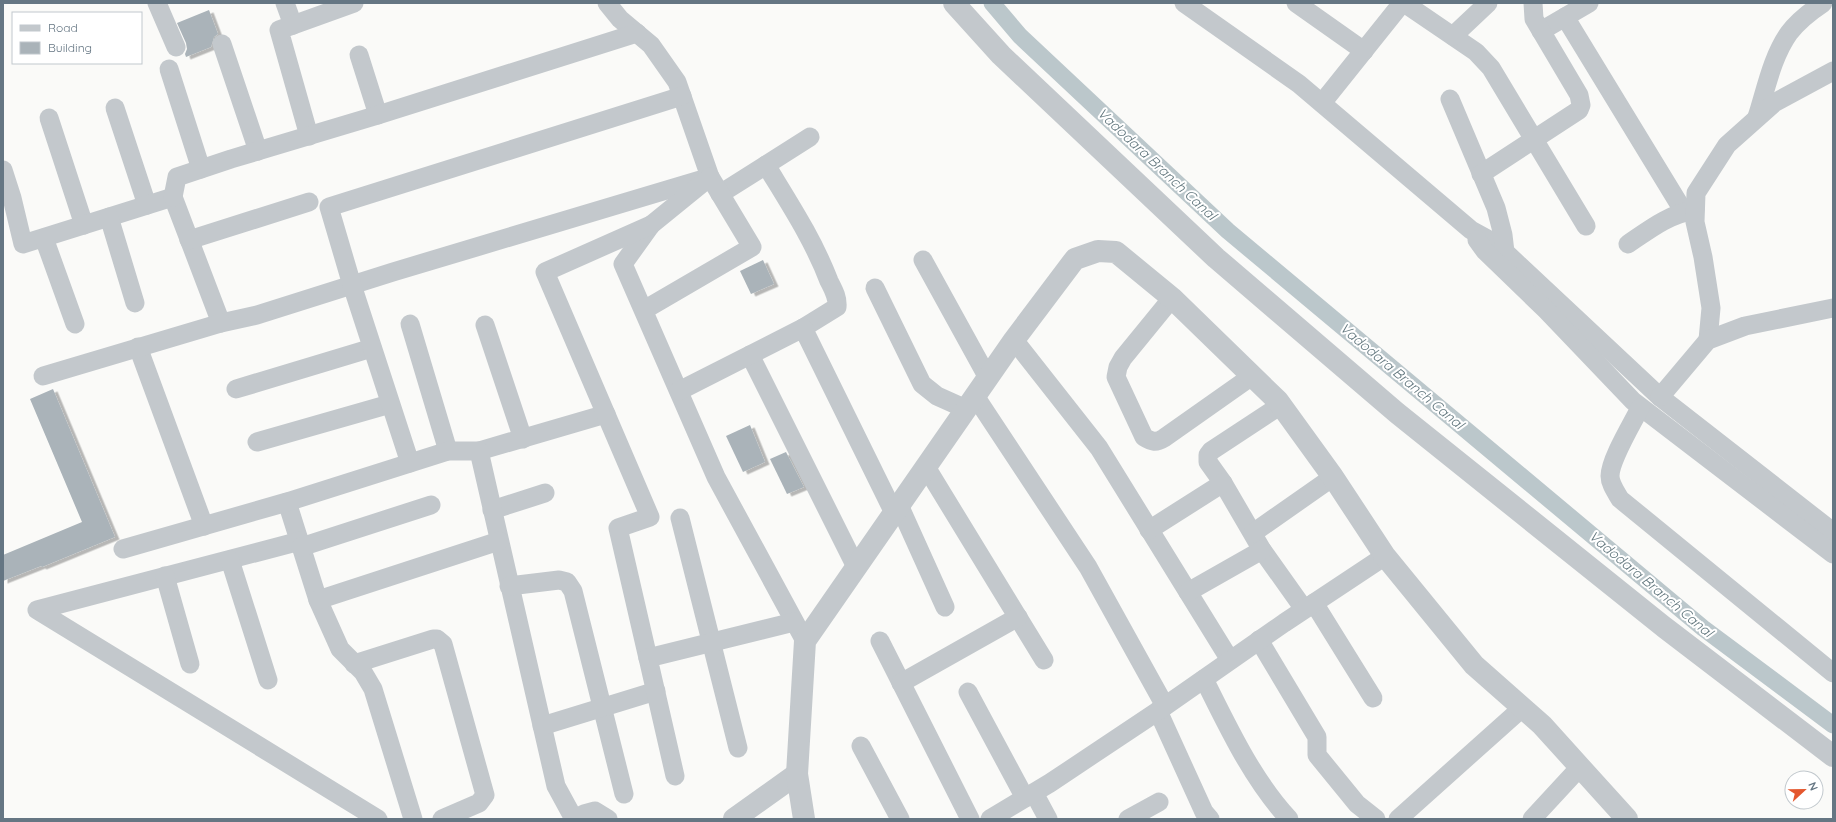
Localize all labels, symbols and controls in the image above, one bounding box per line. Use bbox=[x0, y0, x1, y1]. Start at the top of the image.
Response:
legend bbox=[12, 12, 142, 64]
text: Road bbox=[48, 20, 78, 35]
text: Building bbox=[48, 40, 92, 55]
water label: Vadodara Branch Canal bbox=[1094, 104, 1222, 225]
water label: Vadodara Branch Canal bbox=[1336, 319, 1469, 434]
water label: Vadodara Branch Canal bbox=[1585, 527, 1718, 642]
north arrow bbox=[1784, 770, 1824, 810]
text: N bbox=[1805, 780, 1821, 793]

